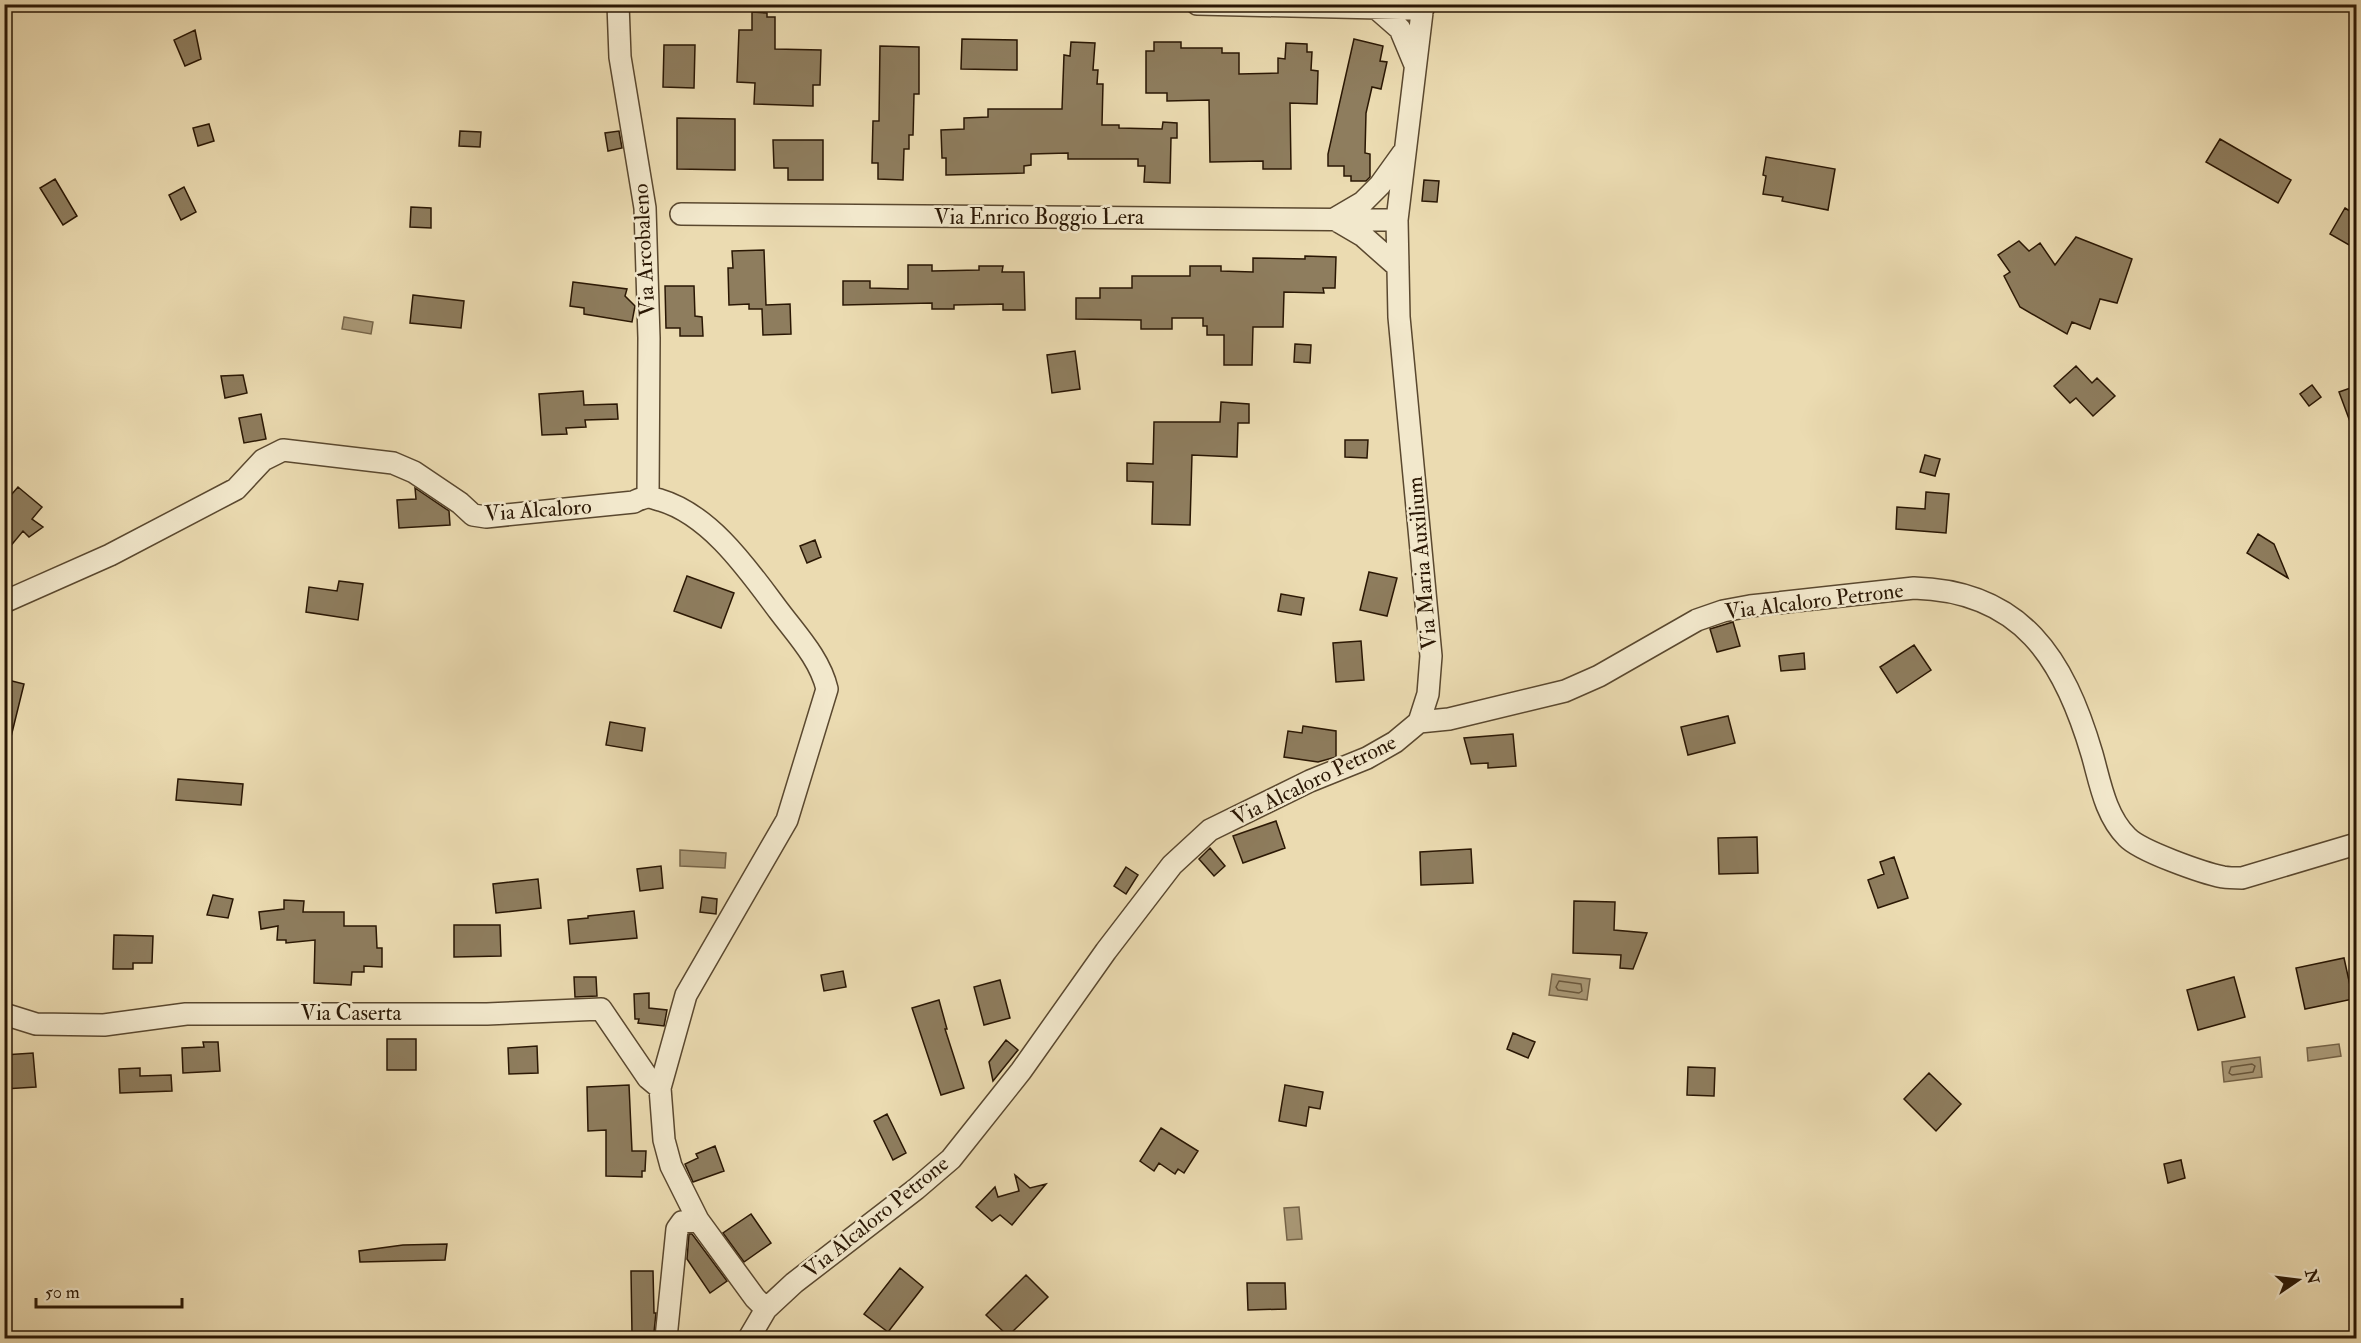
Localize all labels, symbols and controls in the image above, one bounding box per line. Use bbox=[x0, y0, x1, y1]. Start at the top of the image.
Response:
street label: Via Arcobaleno bbox=[627, 183, 661, 317]
street label: Via Enrico Boggio Lera bbox=[934, 203, 1145, 231]
street label: Via Maria Auxilium bbox=[1400, 475, 1444, 651]
street label: Via Alcaloro bbox=[484, 492, 592, 528]
street label: Via Alcaloro Petrone bbox=[1723, 576, 1905, 626]
street label: Via Alcaloro Petrone bbox=[1227, 728, 1401, 832]
street label: Via Caserta bbox=[300, 999, 403, 1027]
street label: Via Alcaloro Petrone bbox=[797, 1150, 955, 1284]
north arrow bbox=[2268, 1250, 2328, 1310]
text: N bbox=[2300, 1266, 2323, 1287]
scale bar bbox=[36, 1271, 182, 1309]
text: 50 m bbox=[45, 1281, 80, 1304]

